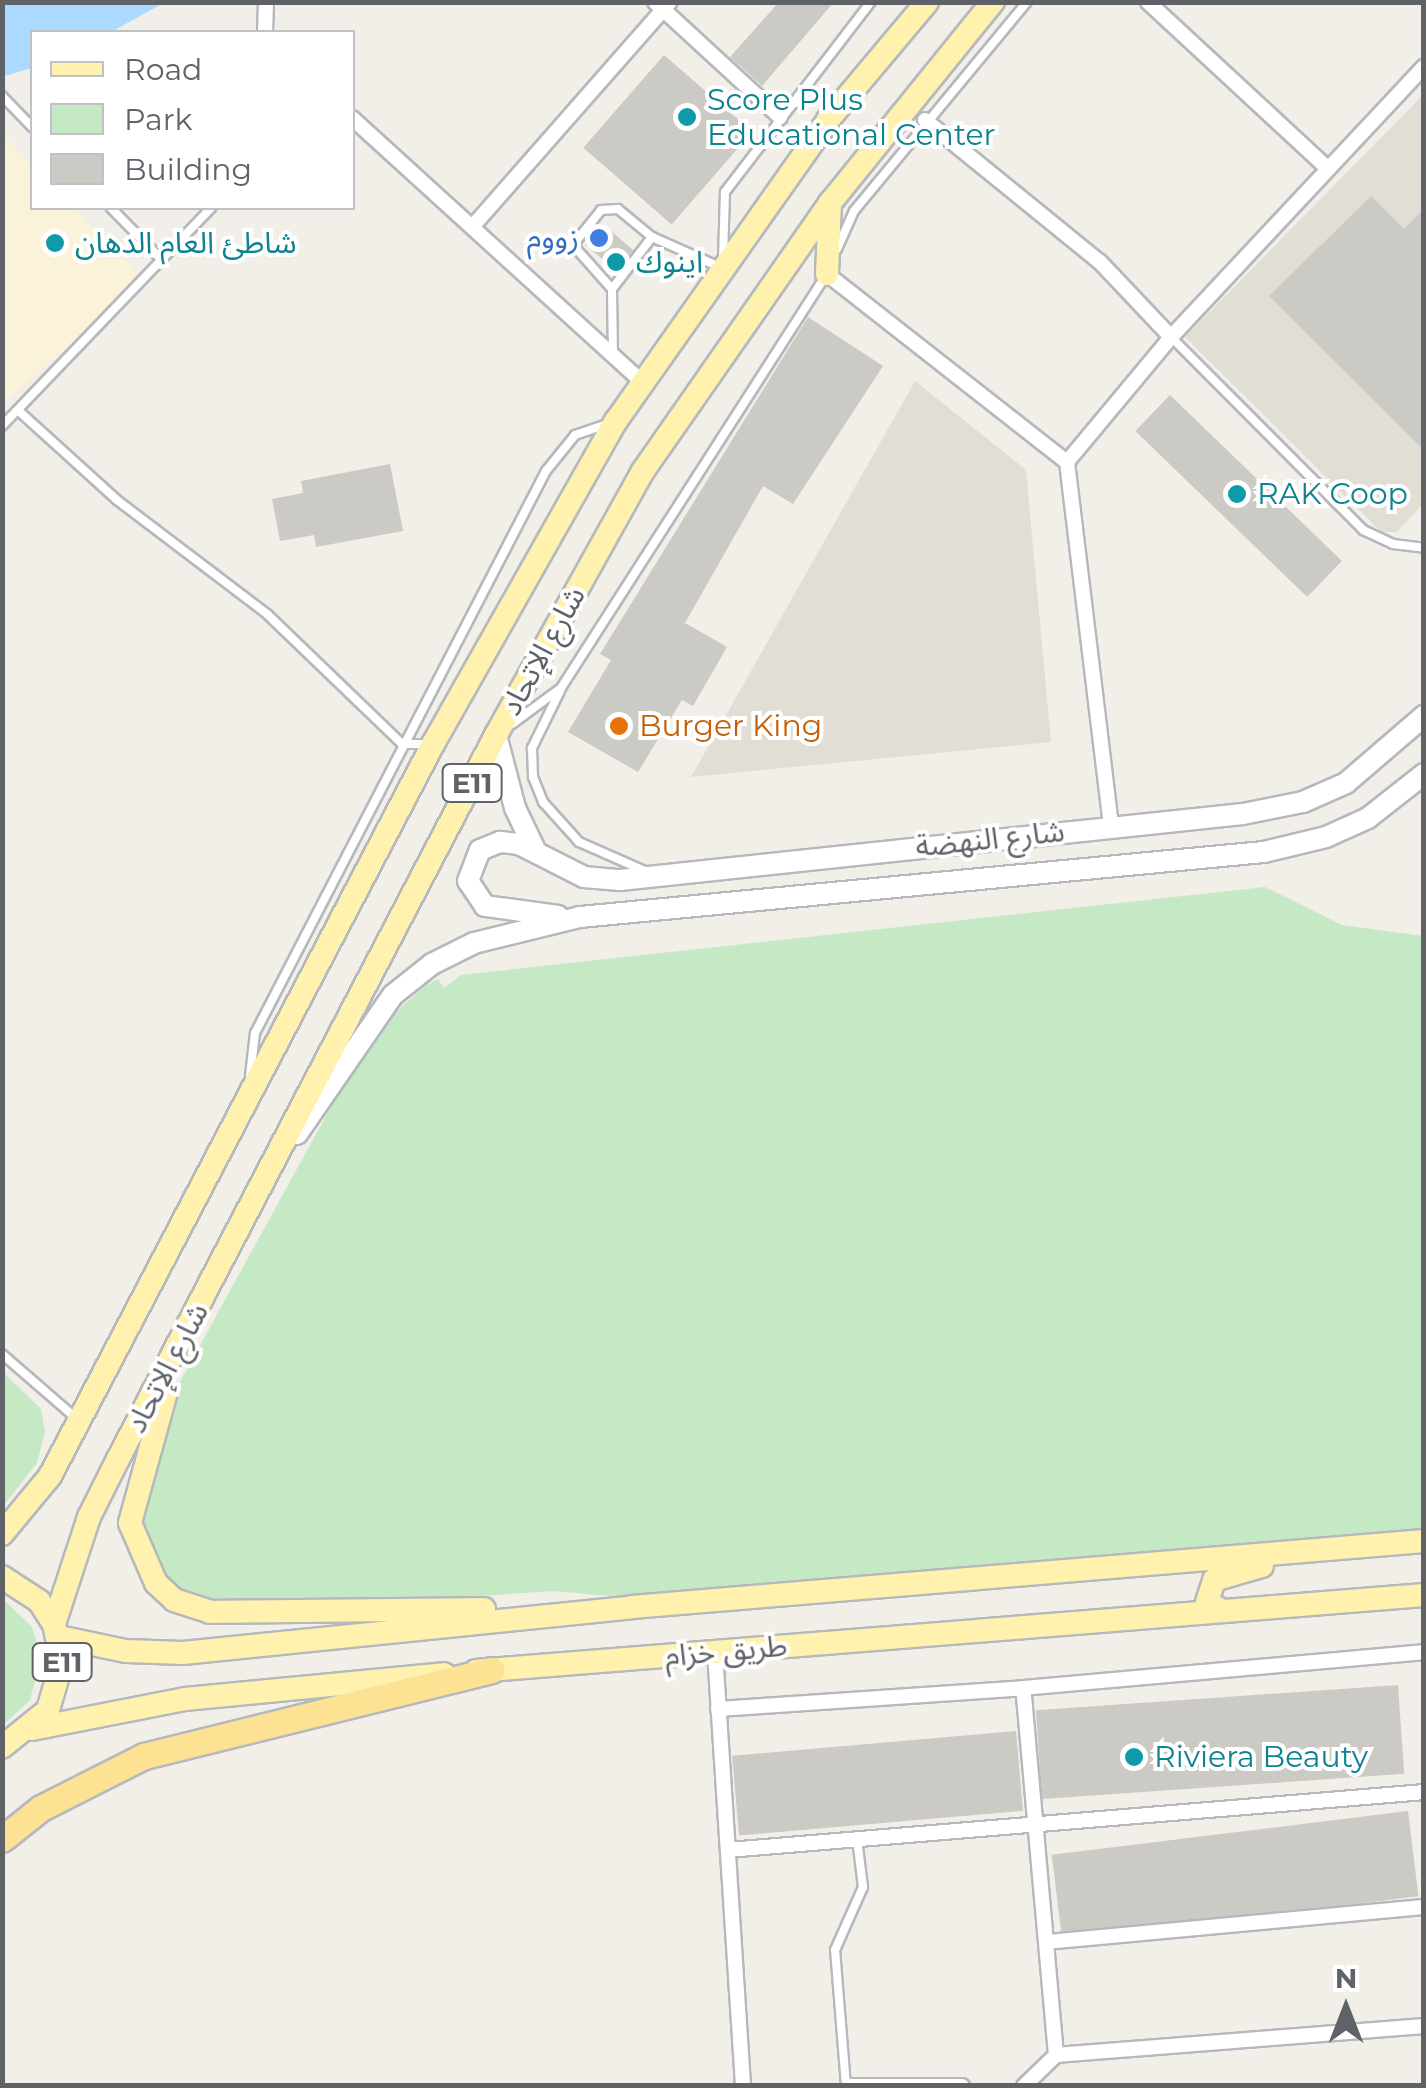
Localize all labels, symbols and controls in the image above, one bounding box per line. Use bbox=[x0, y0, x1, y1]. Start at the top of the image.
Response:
legend bbox=[30, 30, 355, 210]
text: Road bbox=[124, 51, 202, 88]
place label: Score Plus Educational Center bbox=[707, 82, 996, 152]
text: Park bbox=[124, 101, 193, 138]
marker: Score Plus Educational Center bbox=[676, 106, 698, 128]
text: Building bbox=[124, 151, 252, 188]
place label: زووم bbox=[527, 220, 579, 256]
place label: شاطئ العام الدهان bbox=[75, 225, 297, 261]
marker: زووم bbox=[588, 227, 610, 249]
marker: شاطئ العام الدهان bbox=[44, 232, 66, 254]
place label: اينوك bbox=[636, 244, 703, 280]
marker: اينوك bbox=[605, 251, 627, 273]
place label: RAK Coop bbox=[1257, 476, 1408, 512]
marker: RAK Coop bbox=[1226, 483, 1248, 505]
street label: شارع الإتحاد bbox=[493, 580, 593, 722]
place label: Burger King bbox=[639, 708, 822, 744]
marker: Burger King bbox=[608, 715, 630, 737]
road number: E11 bbox=[440, 760, 504, 806]
street label: شارع النهضة bbox=[914, 813, 1066, 865]
street label: شارع الإتحاد bbox=[118, 1297, 216, 1439]
street label: طريق خزام bbox=[663, 1628, 789, 1674]
road number: E11 bbox=[30, 1639, 94, 1685]
place label: Riviera Beauty bbox=[1154, 1739, 1368, 1775]
marker: Riviera Beauty bbox=[1123, 1746, 1145, 1768]
north arrow bbox=[1296, 1958, 1396, 2058]
text: N bbox=[1335, 1961, 1357, 1995]

